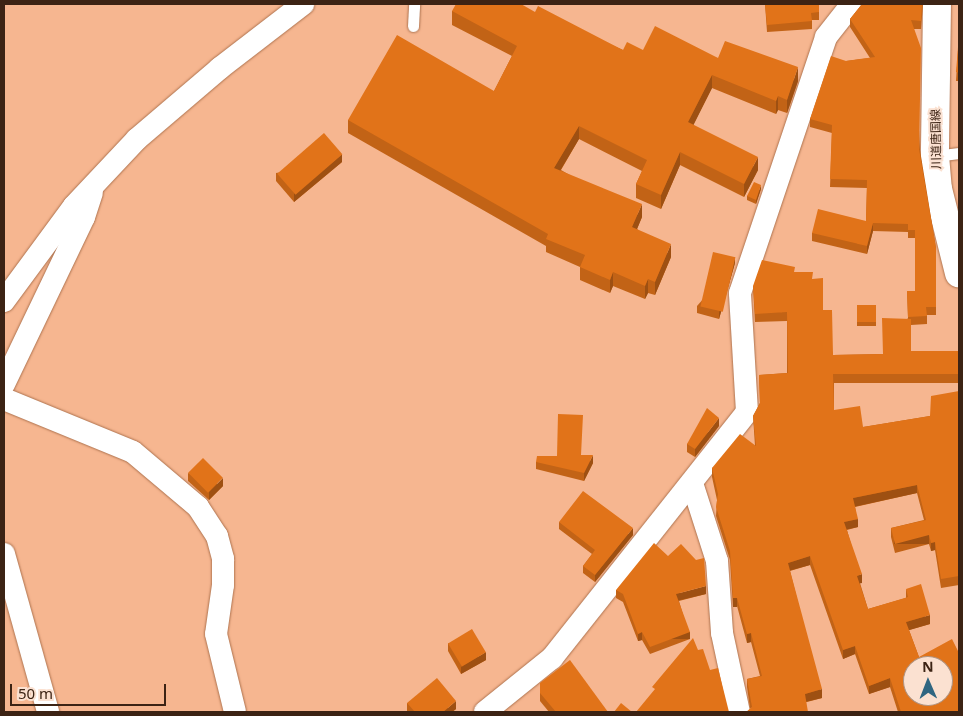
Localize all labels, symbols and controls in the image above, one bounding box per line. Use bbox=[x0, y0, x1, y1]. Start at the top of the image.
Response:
street label: 川道唐国線 bbox=[928, 109, 944, 169]
north arrow bbox=[903, 656, 953, 706]
text: N bbox=[922, 657, 934, 676]
scale bar bbox=[12, 674, 169, 706]
text: 50 m bbox=[18, 683, 53, 703]

